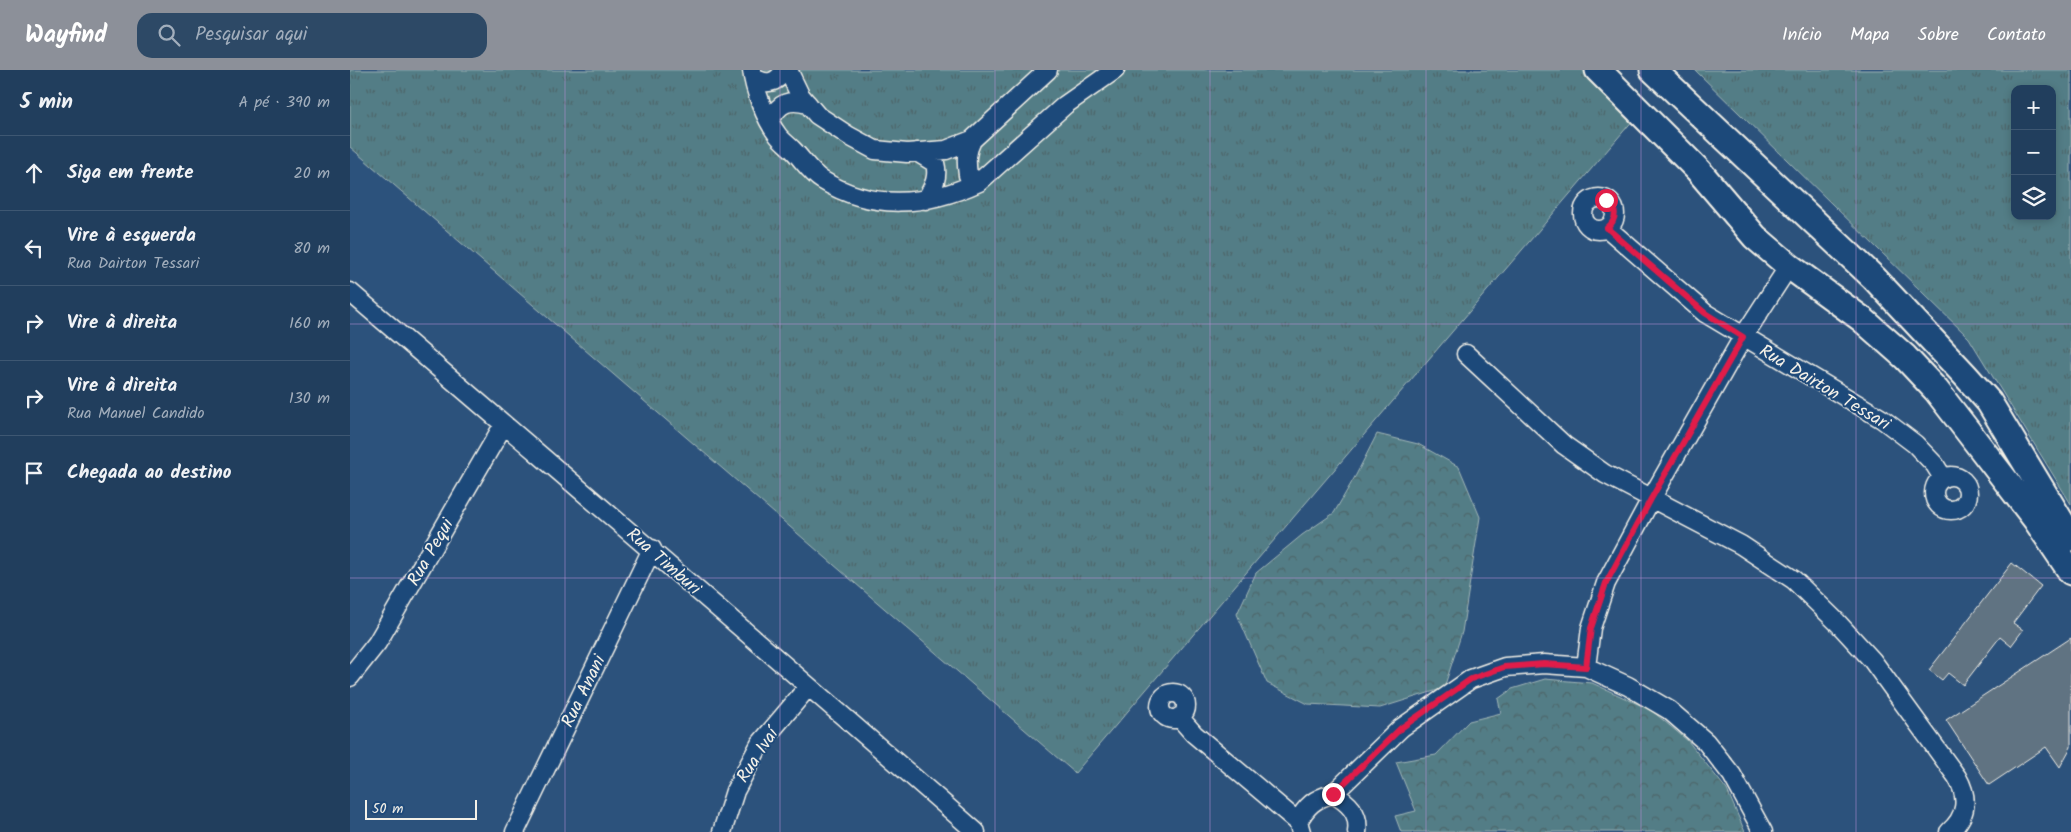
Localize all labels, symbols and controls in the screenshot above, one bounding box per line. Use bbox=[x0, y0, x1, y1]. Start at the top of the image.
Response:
search box bbox=[137, 13, 487, 58]
text: Wayfind bbox=[25, 16, 107, 55]
text: Pesquisar aqui bbox=[195, 20, 307, 50]
icon: search bbox=[155, 21, 183, 49]
text: Início bbox=[1782, 21, 1822, 50]
text: Mapa bbox=[1850, 21, 1890, 50]
text: Sobre bbox=[1918, 21, 1959, 50]
text: Contato bbox=[1987, 21, 2046, 50]
map controls bbox=[2011, 85, 2056, 220]
button: + bbox=[2011, 85, 2056, 130]
text: 5 min bbox=[20, 86, 73, 119]
text: A pé · 390 m bbox=[238, 90, 330, 115]
button: − bbox=[2011, 130, 2056, 175]
text: Siga em frente bbox=[67, 158, 194, 188]
icon: ahead bbox=[20, 159, 48, 187]
text: 20 m bbox=[294, 161, 330, 186]
button: layers bbox=[2011, 175, 2056, 220]
route start bbox=[1595, 189, 1618, 212]
text: Vire à esquerda bbox=[67, 221, 196, 251]
icon: left bbox=[20, 234, 48, 262]
text: 80 m bbox=[293, 236, 330, 261]
text: Rua Dairton Tessari bbox=[67, 251, 199, 276]
text: Vire à direita bbox=[67, 308, 177, 338]
icon: right bbox=[20, 309, 48, 337]
text: 160 m bbox=[289, 311, 330, 336]
street label: Rua Dairton Tessari bbox=[1753, 338, 1896, 439]
text: Vire à direita bbox=[67, 371, 177, 401]
icon: right bbox=[20, 384, 48, 412]
text: 130 m bbox=[289, 386, 330, 411]
text: Rua Manuel Candido bbox=[67, 401, 205, 426]
text: Chegada ao destino bbox=[67, 458, 232, 488]
icon: arrive bbox=[20, 459, 48, 487]
street label: Rua Pequi bbox=[400, 513, 463, 592]
street label: Rua Timburi bbox=[619, 521, 708, 604]
street label: Rua Anani bbox=[554, 650, 615, 733]
street label: Rua Ivaí bbox=[730, 720, 788, 789]
route end bbox=[1322, 783, 1345, 806]
scale bar bbox=[365, 797, 478, 820]
text: 50 m bbox=[372, 798, 403, 820]

